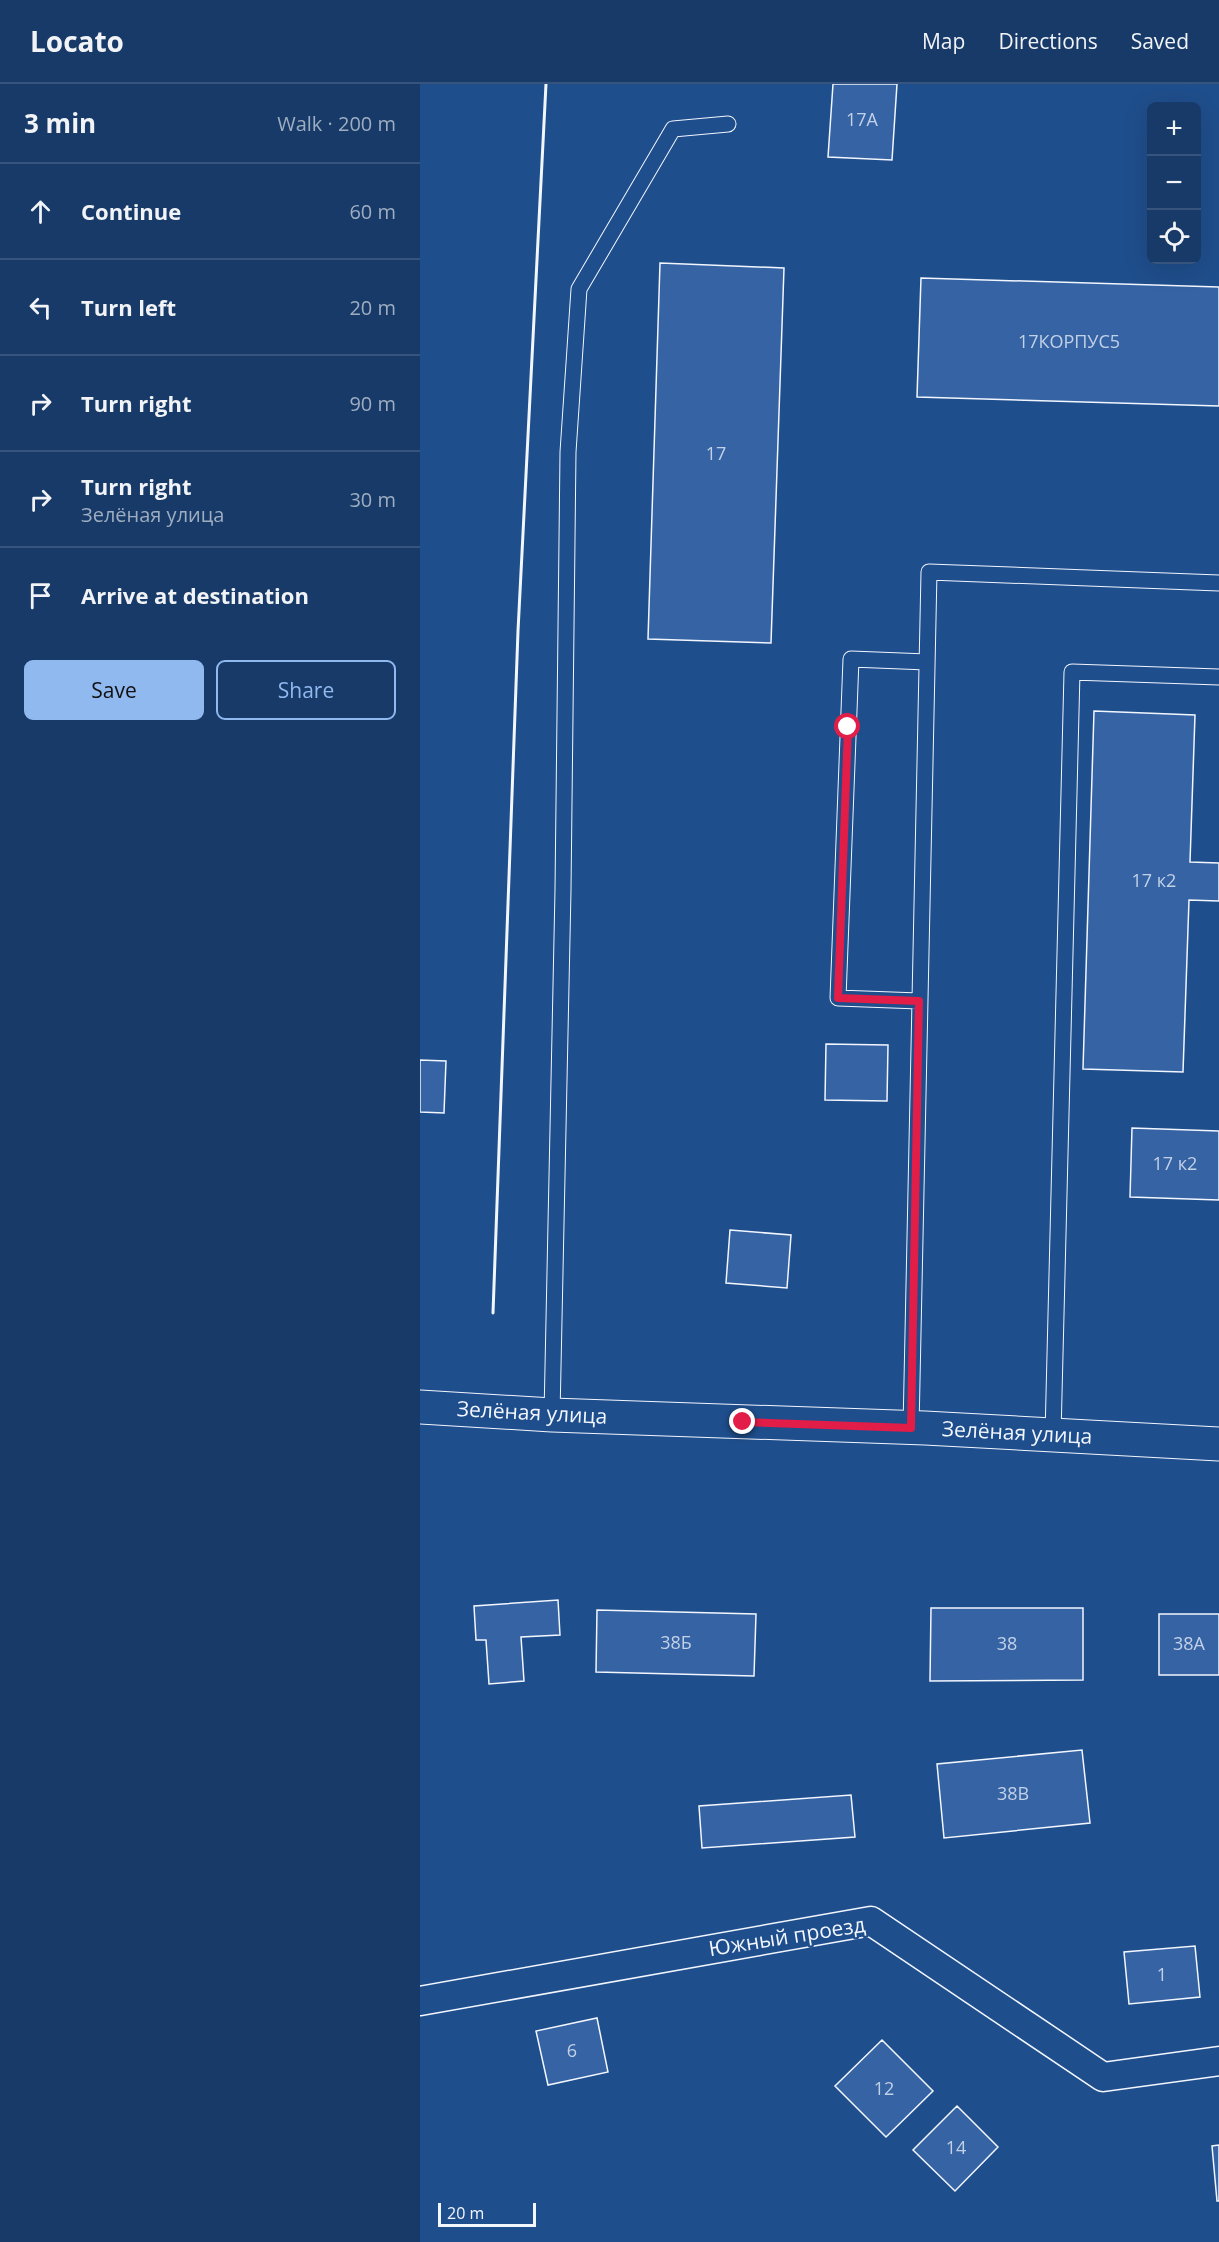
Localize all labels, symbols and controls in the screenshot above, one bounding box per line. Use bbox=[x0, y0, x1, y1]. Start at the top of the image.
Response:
text: Locato bbox=[30, 22, 124, 60]
text: Map bbox=[922, 27, 965, 55]
text: Directions bbox=[998, 27, 1098, 55]
text: Saved bbox=[1131, 27, 1189, 55]
map controls bbox=[1147, 102, 1201, 264]
button: + bbox=[1147, 102, 1201, 156]
text: 3 min bbox=[24, 105, 96, 141]
house number: 17А bbox=[846, 107, 879, 131]
text: Walk · 200 m bbox=[277, 110, 396, 137]
button: − bbox=[1147, 156, 1201, 210]
icon: ahead bbox=[24, 195, 57, 228]
text: Continue bbox=[81, 196, 181, 226]
text: 60 m bbox=[349, 198, 396, 225]
button: locate bbox=[1147, 210, 1201, 264]
icon: left bbox=[24, 291, 57, 324]
text: Turn left bbox=[81, 292, 176, 322]
text: 20 m bbox=[349, 294, 396, 321]
house number: 17КОРПУС5 bbox=[1018, 329, 1120, 353]
icon: right bbox=[24, 387, 57, 420]
text: Turn right bbox=[81, 388, 192, 418]
text: 90 m bbox=[349, 390, 396, 417]
house number: 17 bbox=[706, 441, 726, 465]
text: Turn right bbox=[81, 471, 192, 501]
icon: right bbox=[24, 483, 57, 516]
text: 30 m bbox=[349, 486, 396, 513]
text: Зелёная улица bbox=[81, 501, 224, 528]
icon: arrive bbox=[24, 579, 57, 612]
text: Arrive at destination bbox=[81, 580, 309, 610]
button: Save bbox=[24, 660, 204, 720]
button: Share bbox=[216, 660, 396, 720]
route start bbox=[834, 713, 860, 739]
house number: 17 к2 bbox=[1132, 868, 1176, 892]
house number: 17 к2 bbox=[1153, 1151, 1197, 1175]
street label: Зелёная улица bbox=[456, 1394, 608, 1430]
route end bbox=[729, 1408, 755, 1434]
street label: Зелёная улица bbox=[941, 1414, 1093, 1450]
house number: 38Б bbox=[660, 1630, 692, 1654]
house number: 38 bbox=[997, 1631, 1017, 1655]
house number: 38А bbox=[1173, 1631, 1206, 1655]
house number: 38В bbox=[997, 1781, 1029, 1805]
street label: Южный проезд bbox=[707, 1910, 867, 1962]
house number: 1 bbox=[1157, 1962, 1167, 1986]
house number: 6 bbox=[567, 2038, 577, 2062]
house number: 12 bbox=[874, 2076, 894, 2100]
house number: 14 bbox=[946, 2135, 966, 2159]
scale bar bbox=[438, 2200, 536, 2228]
text: 20 m bbox=[447, 2202, 484, 2224]

